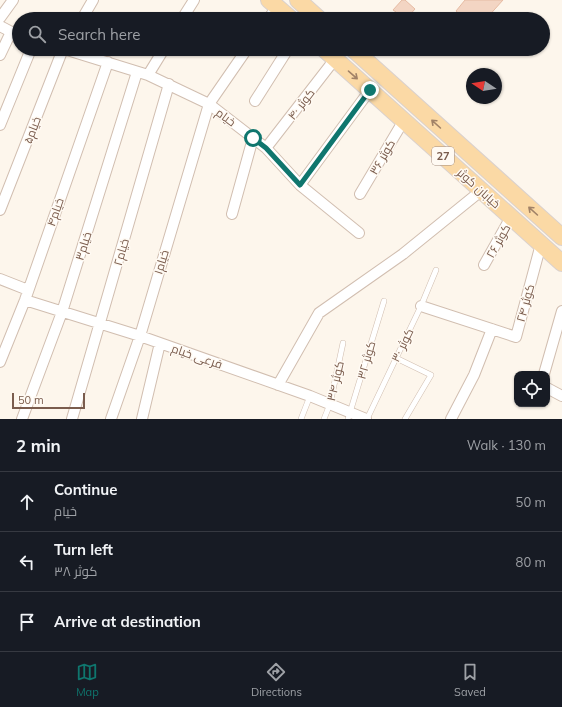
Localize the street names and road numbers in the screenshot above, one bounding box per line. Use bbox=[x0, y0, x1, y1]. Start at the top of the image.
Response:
street label: کوثر ۴۰ bbox=[284, 85, 318, 123]
street label: خیام bbox=[212, 105, 239, 130]
street label: خیام۵ bbox=[20, 114, 45, 146]
street label: کوثر ۳۶ bbox=[366, 137, 398, 177]
road number: 27 bbox=[432, 147, 454, 165]
street label: خیابان کوثر bbox=[454, 164, 504, 211]
street label: خیام۴ bbox=[43, 196, 68, 229]
street label: کوثر ۲۶ bbox=[483, 221, 513, 261]
street label: خیام۳ bbox=[72, 230, 95, 263]
street label: خیام۲ bbox=[110, 237, 133, 268]
street label: خیام۱ bbox=[150, 248, 173, 276]
street label: کوثر ۲۴ bbox=[513, 282, 537, 324]
street label: کوثر ۳۰ bbox=[387, 326, 417, 364]
street label: کوثر ۳۲ bbox=[353, 339, 379, 381]
street label: فرعی خیام bbox=[169, 340, 224, 373]
street label: کوثر ۳۴ bbox=[323, 360, 347, 402]

